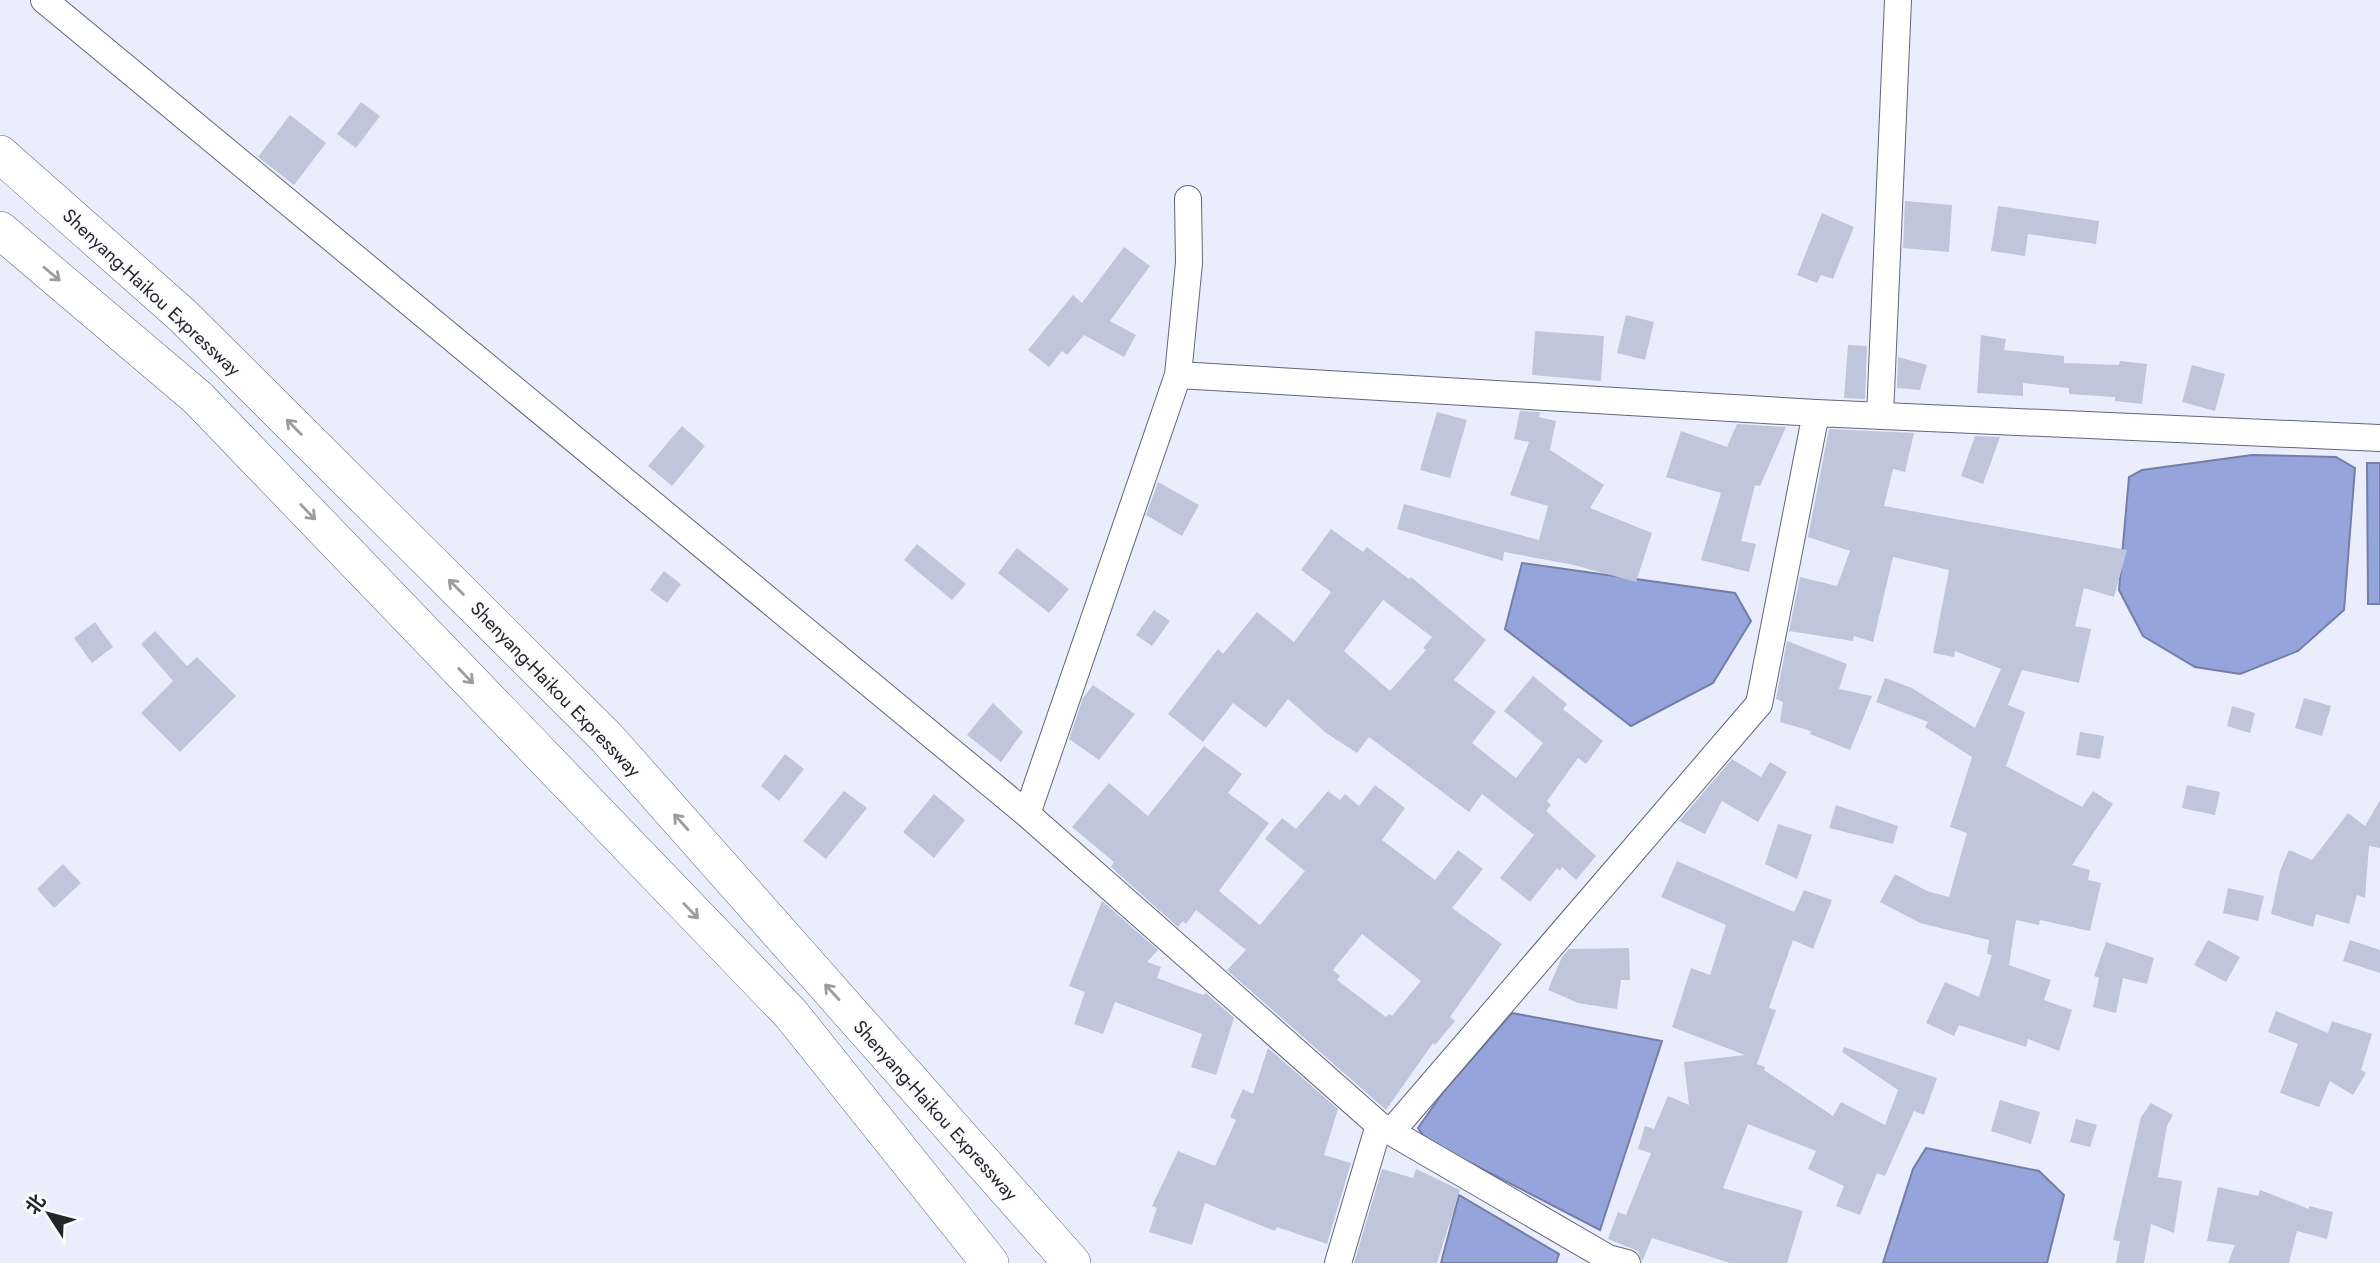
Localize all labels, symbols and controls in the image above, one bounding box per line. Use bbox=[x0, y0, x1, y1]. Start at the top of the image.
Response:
street label: Shenyang-Haikou Expressway bbox=[57, 202, 247, 383]
one-way arrow bbox=[43, 266, 61, 282]
one-way arrow bbox=[286, 418, 303, 435]
one-way arrow bbox=[299, 503, 316, 520]
one-way arrow bbox=[447, 579, 464, 596]
street label: Shenyang-Haikou Expressway bbox=[464, 595, 647, 784]
one-way arrow bbox=[457, 667, 474, 684]
one-way arrow bbox=[673, 813, 689, 831]
one-way arrow bbox=[683, 902, 700, 919]
one-way arrow bbox=[824, 983, 840, 1001]
street label: Shenyang-Haikou Expressway bbox=[847, 1014, 1025, 1207]
north arrow bbox=[14, 1179, 84, 1249]
text: 北 bbox=[19, 1189, 52, 1220]

